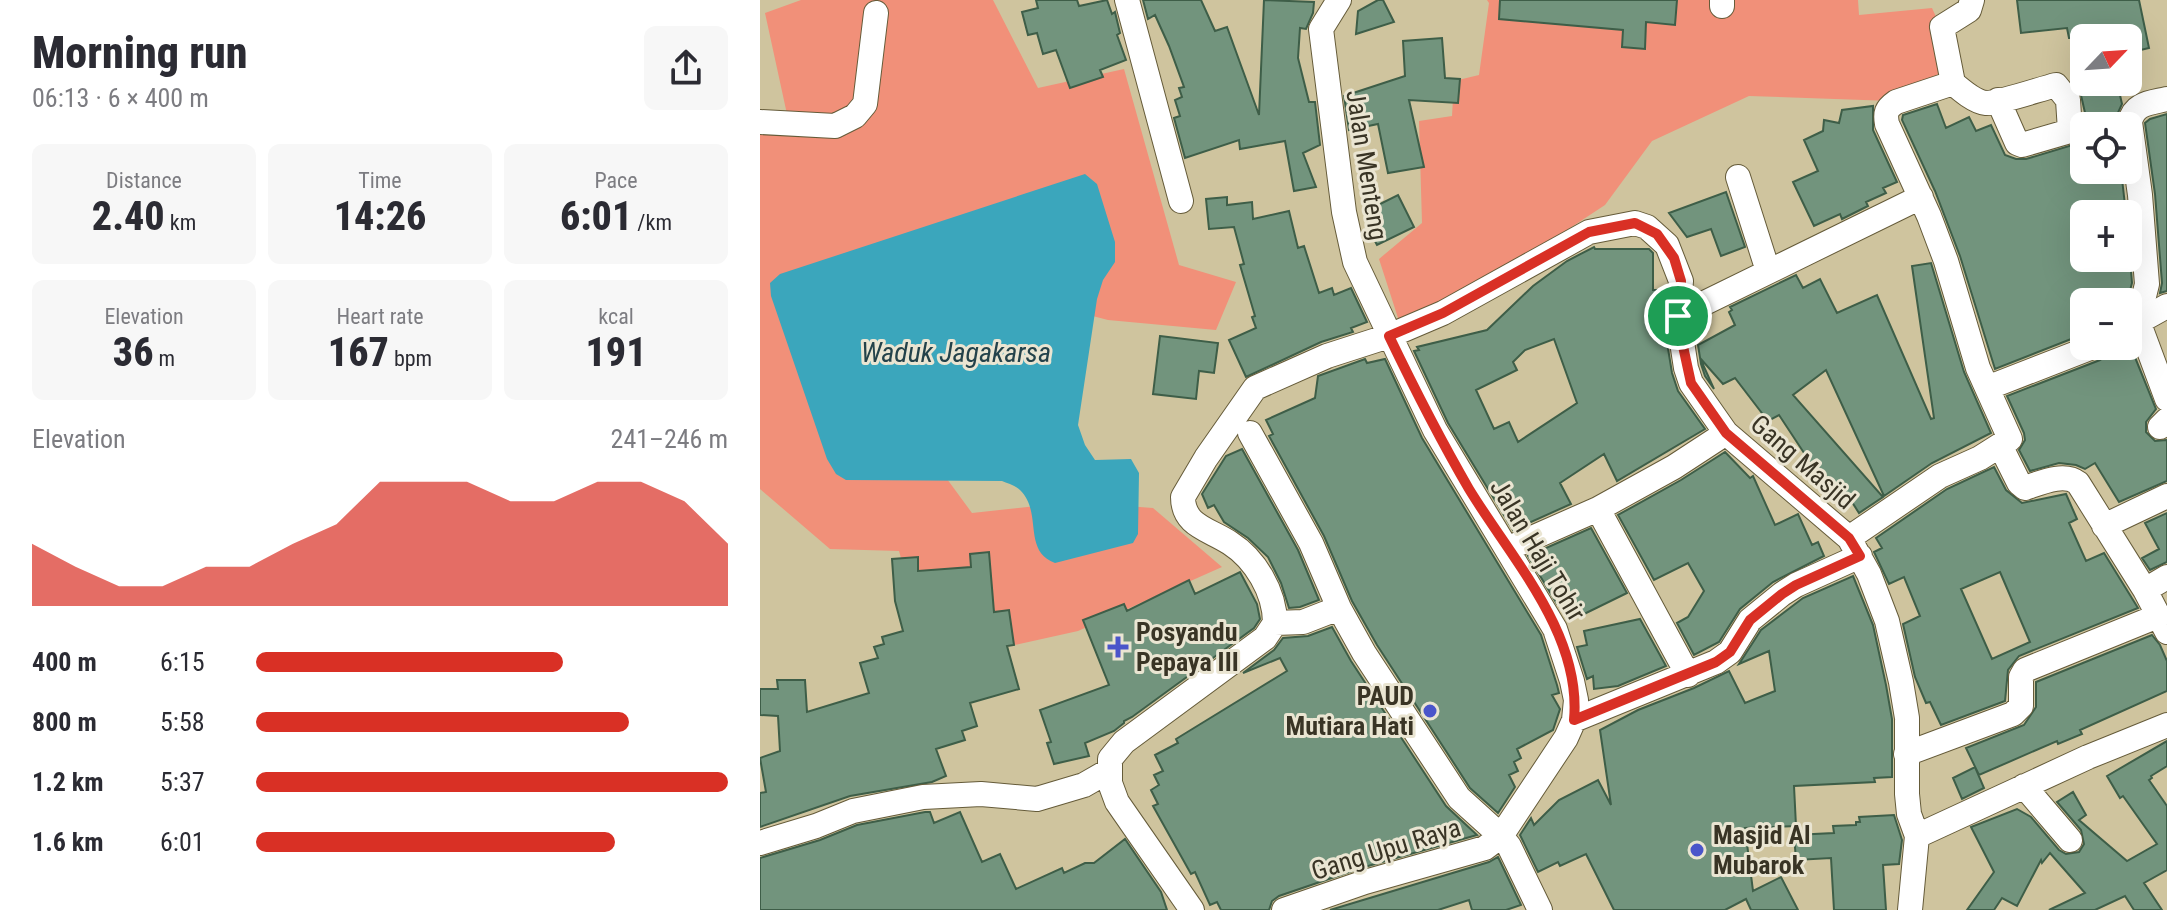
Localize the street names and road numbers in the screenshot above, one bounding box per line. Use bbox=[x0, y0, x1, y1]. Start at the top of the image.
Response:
street label: Jalan Menteng bbox=[1340, 88, 1394, 242]
street label: Gang Masjid bbox=[1745, 409, 1861, 515]
street label: Jalan Haji Tohir bbox=[1484, 474, 1592, 626]
street label: Gang Upu Raya bbox=[1308, 812, 1464, 886]

